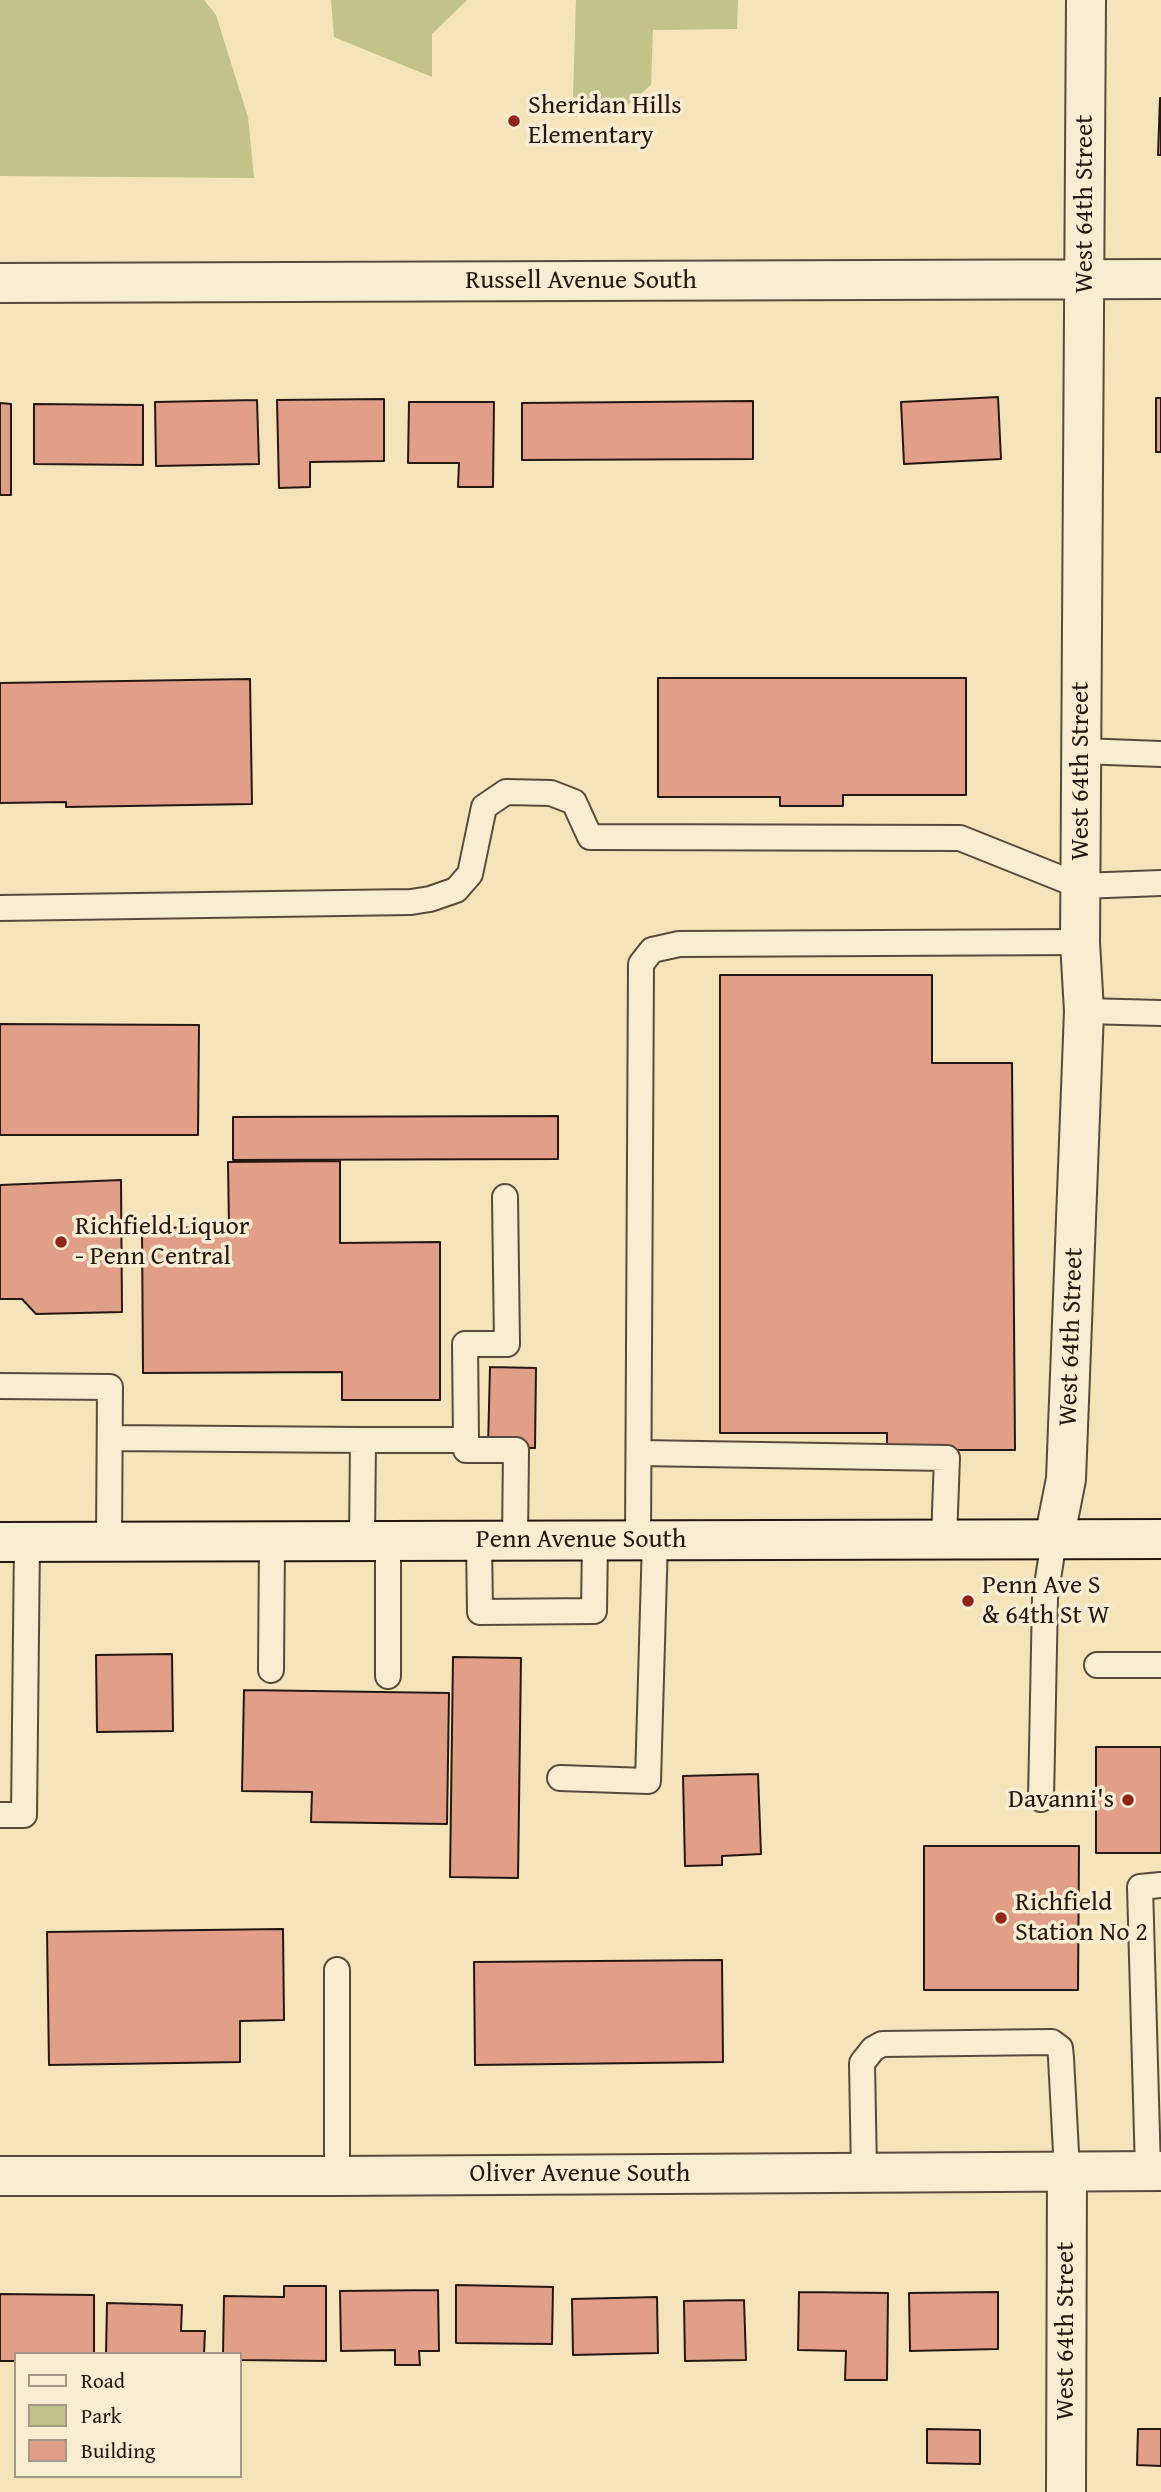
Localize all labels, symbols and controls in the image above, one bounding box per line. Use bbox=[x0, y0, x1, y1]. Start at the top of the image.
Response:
place label: Sheridan Hills Elementary bbox=[528, 90, 681, 152]
marker: Sheridan Hills Elementary bbox=[506, 113, 522, 129]
street label: West 64th Street bbox=[1069, 115, 1101, 293]
street label: Russell Avenue South bbox=[465, 265, 697, 297]
street label: West 64th Street bbox=[1065, 682, 1097, 860]
place label: Richfield Liquor - Penn Central bbox=[75, 1211, 249, 1272]
marker: Richfield Liquor - Penn Central bbox=[53, 1234, 69, 1250]
street label: West 64th Street bbox=[1053, 1247, 1091, 1427]
street label: Penn Avenue South bbox=[476, 1524, 686, 1556]
place label: Penn Ave S & 64th St W bbox=[982, 1570, 1110, 1632]
marker: Penn Ave S & 64th St W bbox=[960, 1593, 976, 1609]
place label: Davanni's bbox=[1008, 1784, 1114, 1816]
marker: Davanni's bbox=[1120, 1792, 1136, 1808]
place label: Richfield Station No 2 bbox=[1015, 1887, 1148, 1948]
marker: Richfield Station No 2 bbox=[993, 1910, 1009, 1926]
street label: Oliver Avenue South bbox=[470, 2158, 690, 2190]
street label: West 64th Street bbox=[1050, 2242, 1082, 2420]
legend bbox=[14, 2352, 242, 2478]
text: Road bbox=[81, 2365, 125, 2396]
text: Park bbox=[81, 2400, 122, 2431]
text: Building bbox=[81, 2435, 155, 2466]

